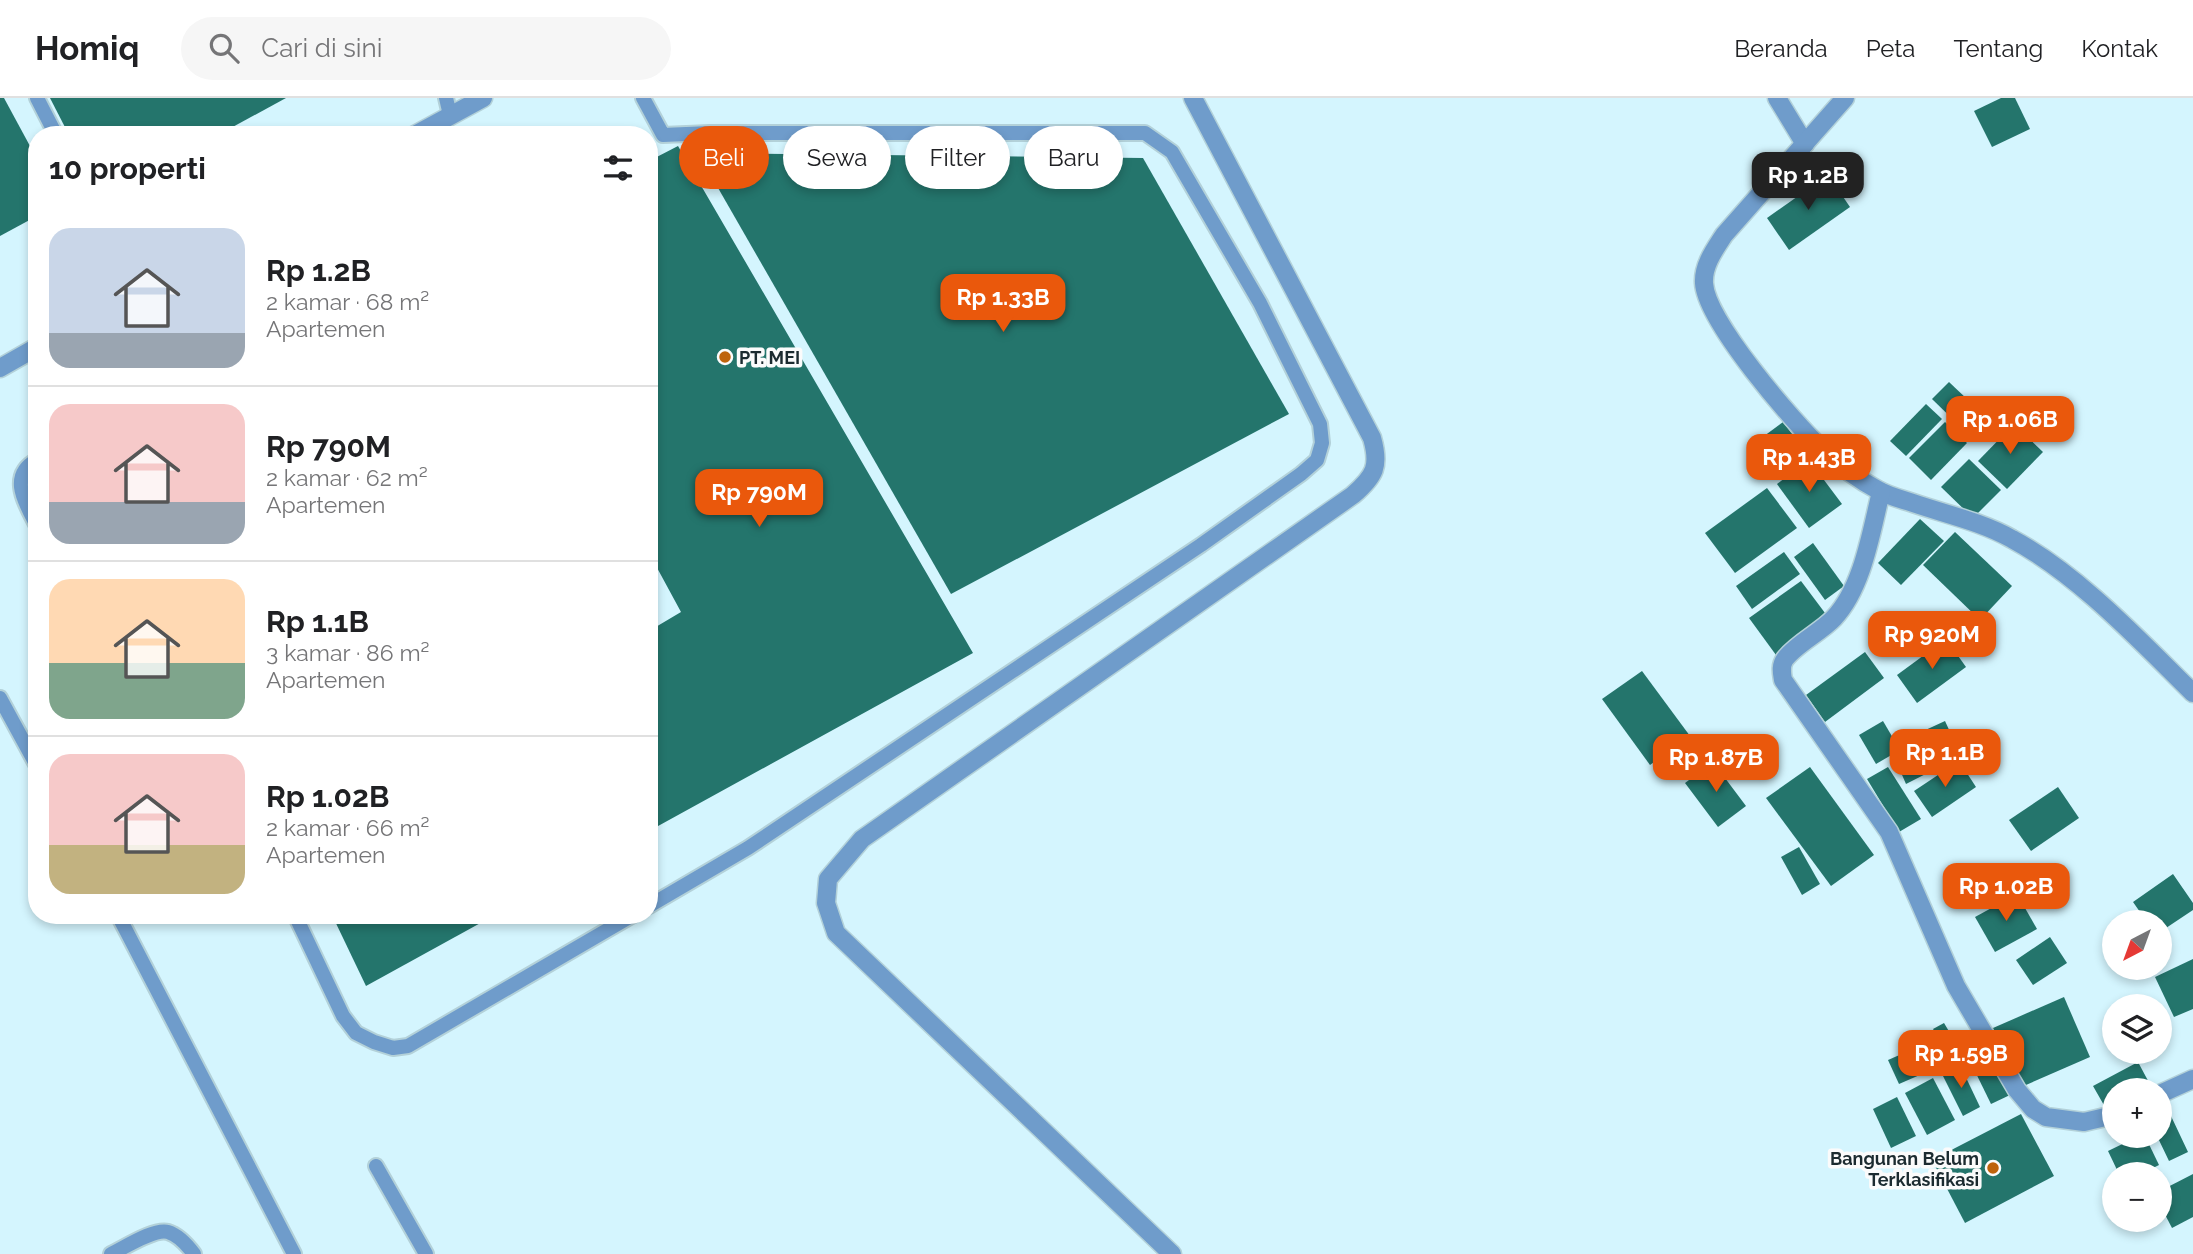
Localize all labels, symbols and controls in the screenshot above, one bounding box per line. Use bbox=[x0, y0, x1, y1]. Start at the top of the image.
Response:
search box bbox=[181, 17, 671, 80]
text: Homiq bbox=[35, 29, 139, 68]
icon: search bbox=[205, 29, 243, 67]
text: Cari di sini bbox=[261, 33, 382, 63]
text: Beranda bbox=[1734, 34, 1828, 63]
text: Peta bbox=[1866, 34, 1915, 63]
text: Tentang bbox=[1953, 34, 2043, 63]
text: Kontak bbox=[2081, 34, 2158, 63]
chip: Beli bbox=[679, 126, 769, 189]
chip: Sewa bbox=[783, 126, 891, 189]
chip: Filter bbox=[905, 126, 1010, 189]
chip: Baru bbox=[1024, 126, 1123, 189]
icon: filters bbox=[599, 149, 637, 187]
text: 10 properti bbox=[49, 151, 206, 186]
pin: Rp 1.2B bbox=[1743, 152, 1873, 212]
text: Rp 1.2B bbox=[1768, 161, 1848, 188]
text: Rp 1.2B bbox=[266, 253, 371, 288]
icon: home bbox=[105, 256, 189, 340]
pin: Rp 1.33B bbox=[931, 274, 1075, 334]
text: Rp 1.33B bbox=[956, 283, 1050, 310]
text: 2 kamar · 68 m² bbox=[266, 288, 429, 315]
text: Apartemen bbox=[266, 315, 385, 342]
place label: PT. MEI bbox=[739, 347, 800, 368]
marker: PT. MEI bbox=[717, 349, 733, 365]
pin: Rp 1.06B bbox=[1938, 396, 2082, 456]
text: Rp 1.06B bbox=[1962, 405, 2058, 432]
text: Rp 790M bbox=[266, 429, 391, 464]
icon: home bbox=[105, 432, 189, 516]
pin: Rp 1.43B bbox=[1737, 434, 1881, 494]
text: Rp 1.43B bbox=[1762, 443, 1856, 470]
text: 2 kamar · 62 m² bbox=[266, 464, 428, 491]
pin: Rp 790M bbox=[694, 470, 824, 529]
text: Rp 790M bbox=[711, 478, 807, 505]
text: Apartemen bbox=[266, 491, 385, 518]
text: Rp 1.1B bbox=[266, 604, 369, 639]
icon: home bbox=[105, 607, 189, 691]
pin: Rp 920M bbox=[1867, 612, 1997, 671]
text: Rp 920M bbox=[1884, 620, 1980, 647]
text: 3 kamar · 86 m² bbox=[266, 639, 430, 666]
text: Apartemen bbox=[266, 666, 385, 693]
pin: Rp 1.1B bbox=[1880, 730, 2010, 789]
pin: Rp 1.87B bbox=[1644, 734, 1788, 794]
text: Rp 1.1B bbox=[1906, 738, 1984, 765]
text: Rp 1.87B bbox=[1669, 743, 1763, 770]
text: Rp 1.02B bbox=[266, 779, 389, 814]
icon: home bbox=[105, 782, 189, 866]
text: 2 kamar · 66 m² bbox=[266, 814, 429, 841]
text: Apartemen bbox=[266, 841, 385, 868]
pin: Rp 1.02B bbox=[1934, 864, 2078, 923]
text: Rp 1.02B bbox=[1959, 872, 2053, 899]
north arrow bbox=[2102, 910, 2172, 980]
map controls bbox=[2102, 910, 2172, 1232]
button: layers bbox=[2102, 994, 2172, 1064]
pin: Rp 1.59B bbox=[1889, 1030, 2033, 1090]
text: Rp 1.59B bbox=[1914, 1039, 2008, 1066]
button: + bbox=[2102, 1078, 2172, 1148]
place label: Bangunan Belum Terklasifikasi bbox=[1830, 1148, 1979, 1190]
marker: Bangunan Belum Terklasifikasi bbox=[1985, 1160, 2001, 1176]
button: − bbox=[2102, 1162, 2172, 1232]

